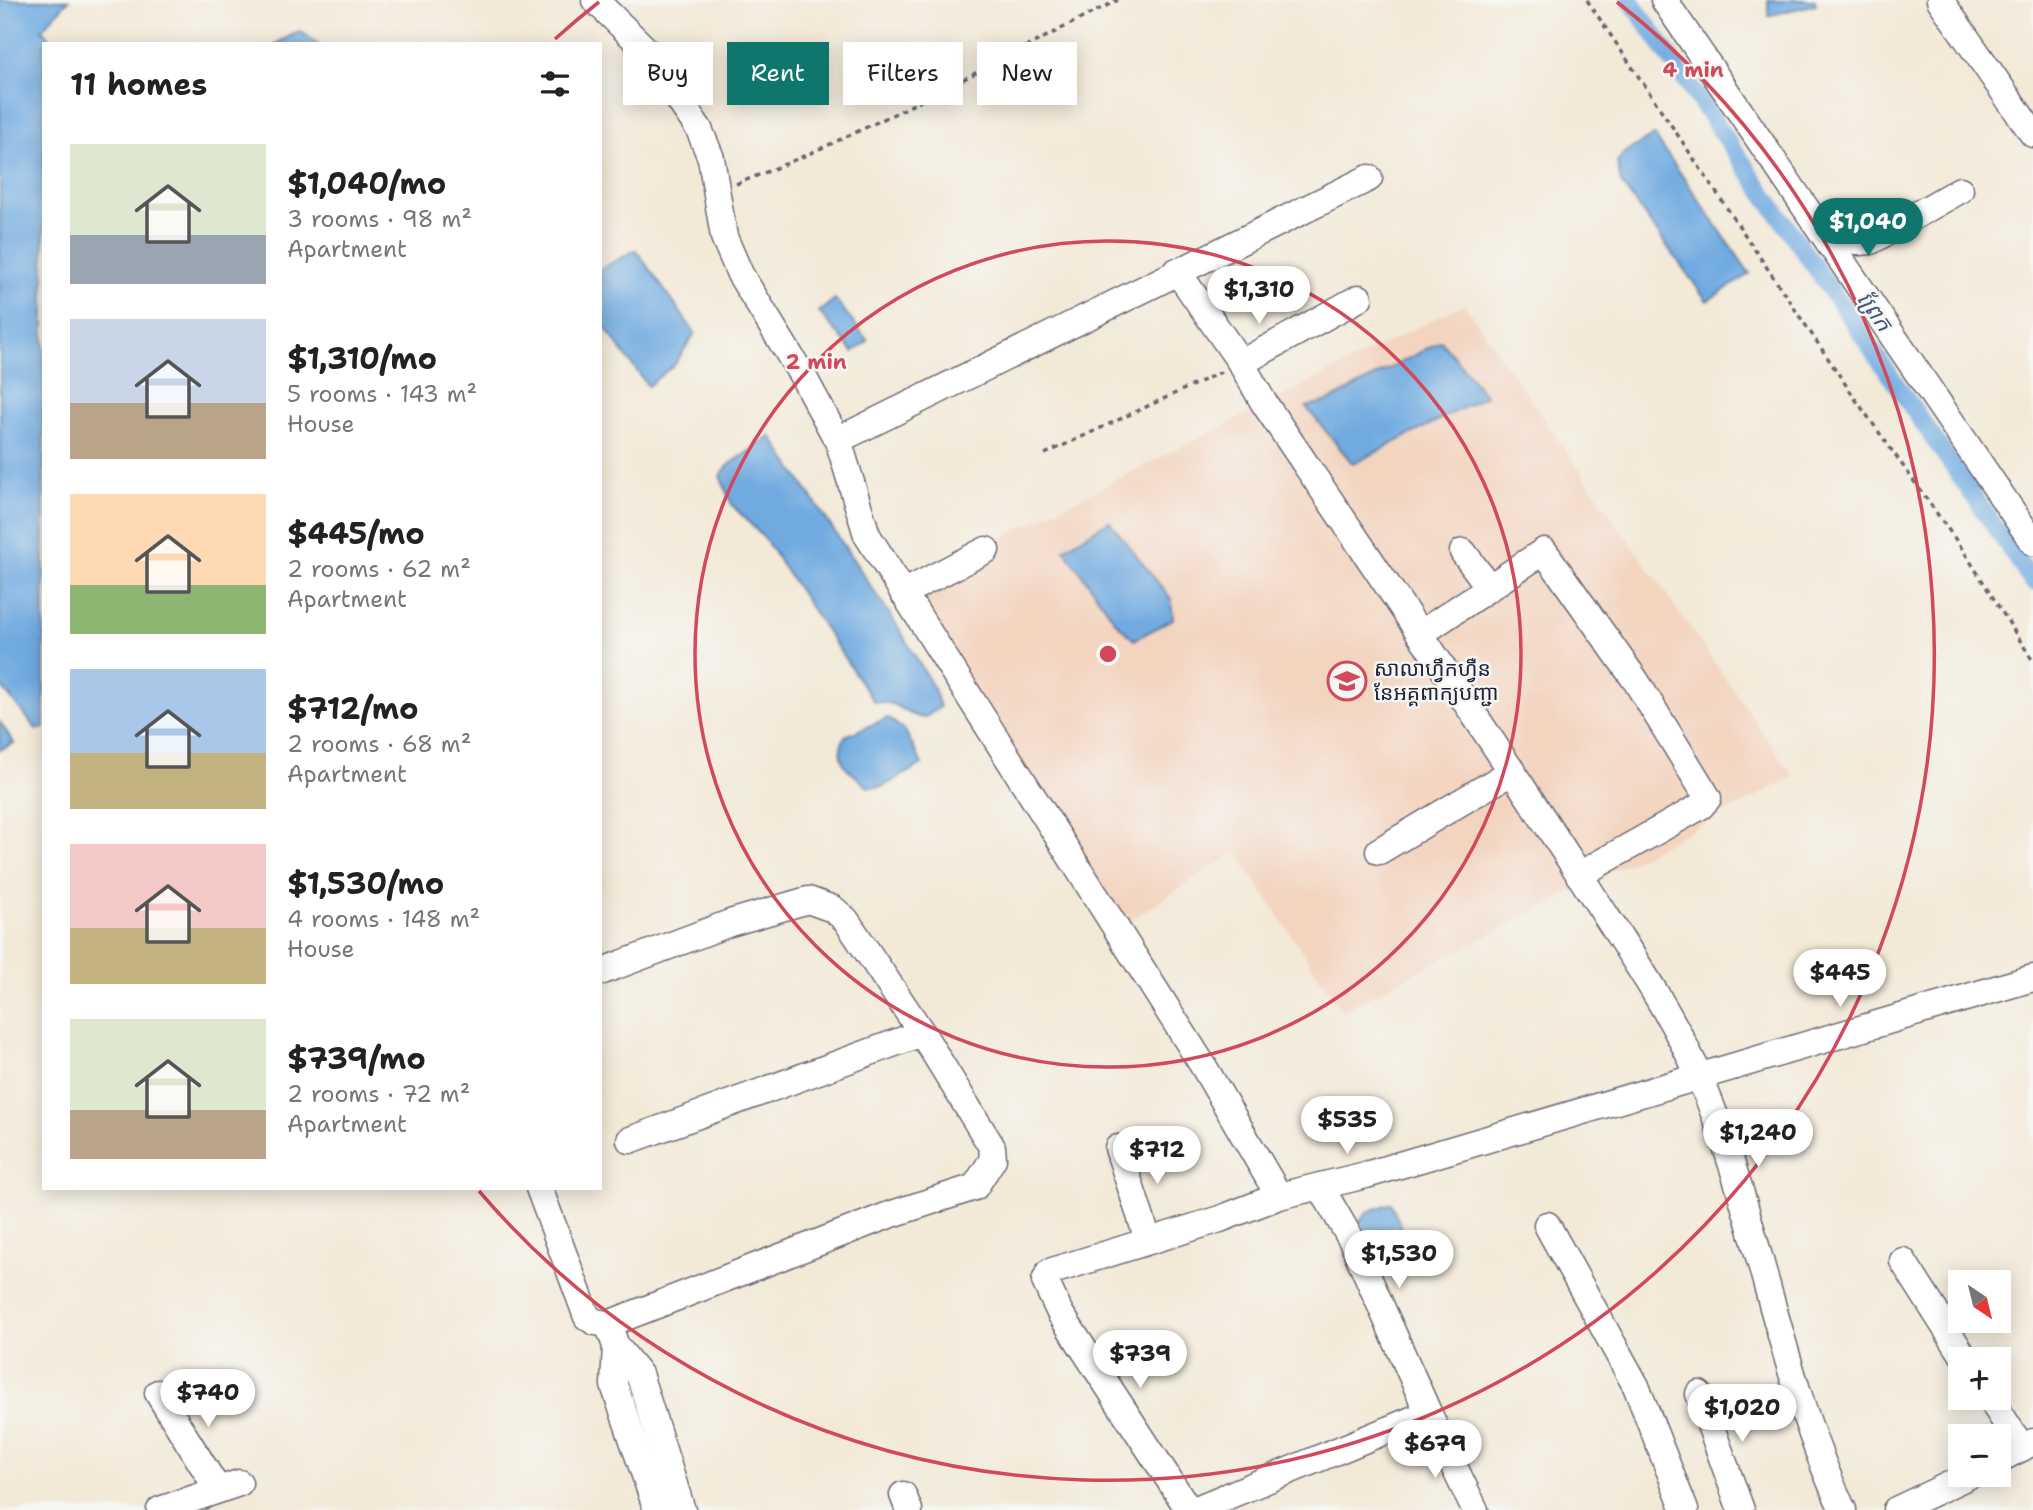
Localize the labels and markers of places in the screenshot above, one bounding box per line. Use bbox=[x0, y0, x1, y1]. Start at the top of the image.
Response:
pin: $1,040 bbox=[1811, 198, 1925, 258]
pin: $1,310 bbox=[1202, 266, 1316, 326]
centre of rings bbox=[1096, 642, 1120, 666]
place label: សាលាហ្វឹកហ្វឺន នែអគ្គពាក្យបញ្ជា bbox=[1374, 655, 1498, 707]
school or university icon: សាលាហ្វឹកហ្វឺន នែអគ្គពាក្យបញ្ជា bbox=[1326, 660, 1368, 702]
pin: $445 bbox=[1799, 950, 1881, 1009]
pin: $535 bbox=[1306, 1096, 1388, 1156]
pin: $1,240 bbox=[1701, 1110, 1815, 1169]
pin: $712 bbox=[1116, 1126, 1198, 1186]
pin: $1,530 bbox=[1342, 1230, 1456, 1290]
pin: $739 bbox=[1099, 1330, 1181, 1390]
pin: $740 bbox=[167, 1370, 249, 1429]
pin: $1,020 bbox=[1685, 1384, 1799, 1444]
pin: $679 bbox=[1394, 1420, 1476, 1480]

